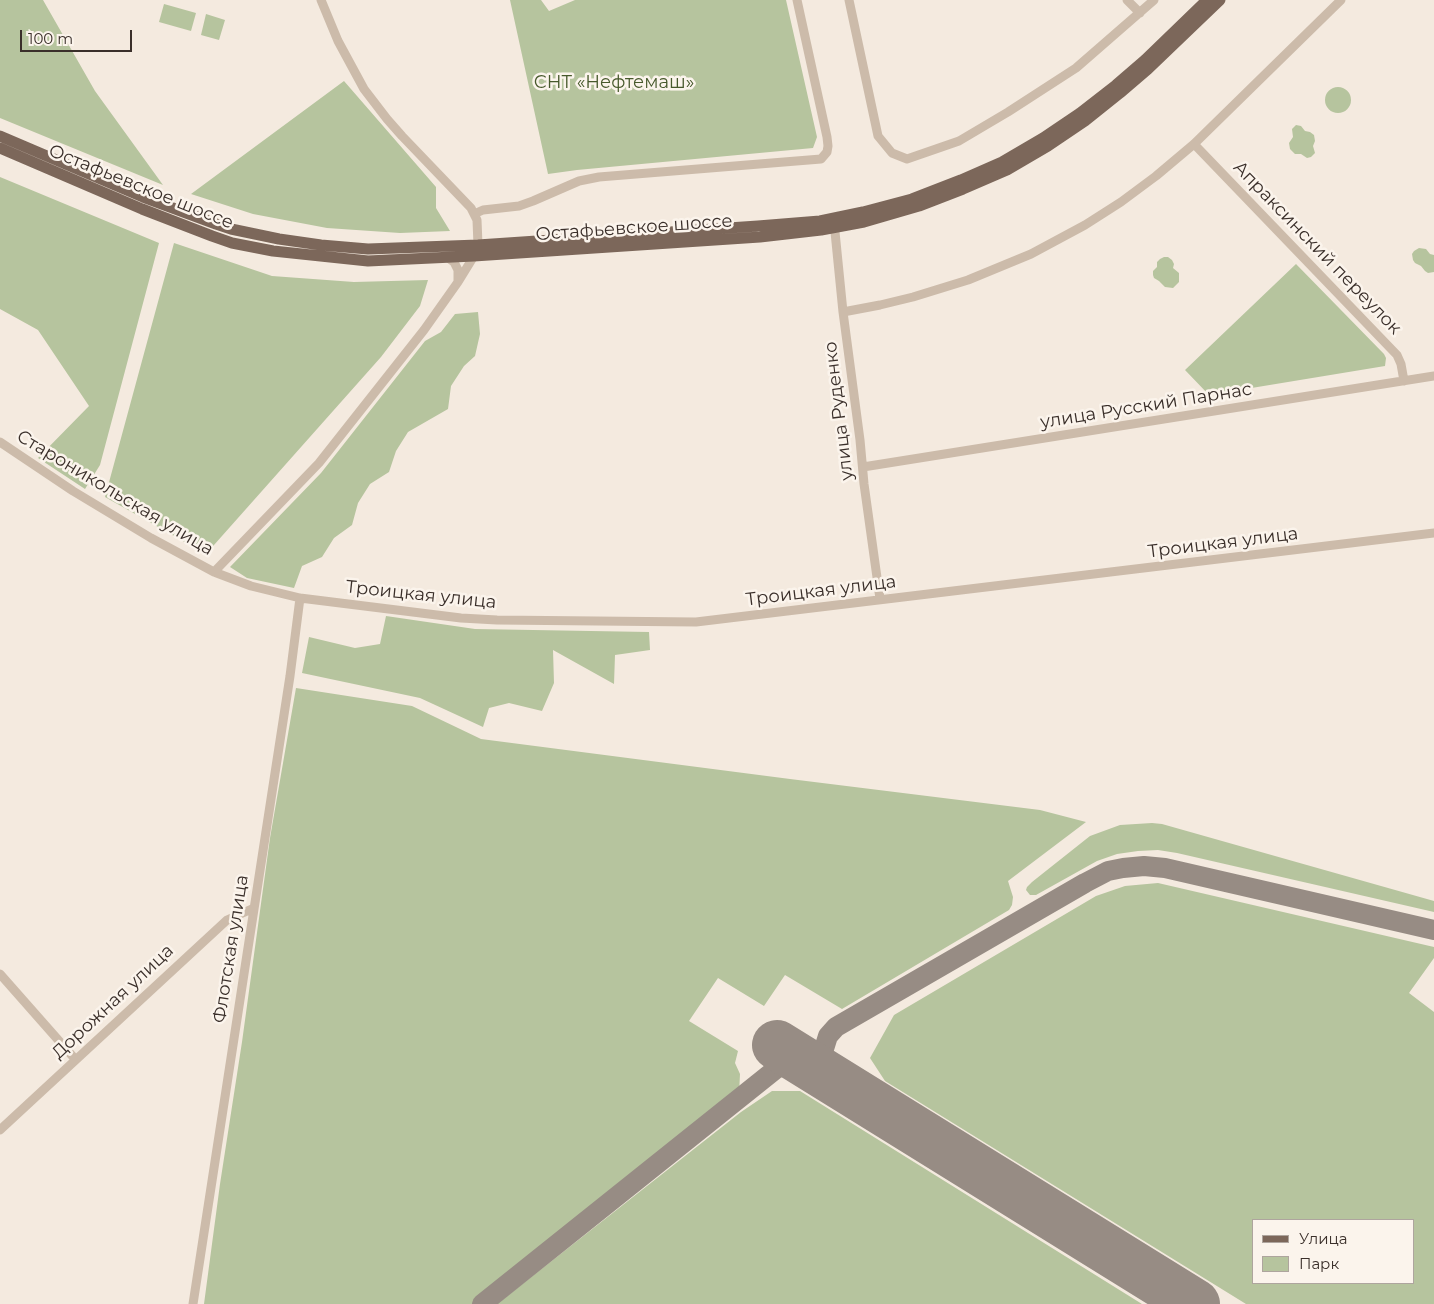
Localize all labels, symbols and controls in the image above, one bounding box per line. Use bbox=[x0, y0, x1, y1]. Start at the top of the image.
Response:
scale bar bbox=[22, 20, 135, 52]
text: 100 m bbox=[28, 29, 73, 48]
park label: СНТ «Нефтемаш» bbox=[534, 72, 694, 94]
street label: Остафьевское шоссе bbox=[45, 140, 237, 234]
street label: Апраксинский переулок bbox=[1228, 157, 1406, 339]
street label: Остафьевское шоссе bbox=[535, 210, 733, 246]
street label: улица Руденко bbox=[820, 340, 858, 482]
street label: улица Русский Парнас bbox=[1039, 379, 1253, 433]
street label: Староникольская улица bbox=[13, 426, 217, 560]
street label: Троицкая улица bbox=[1147, 523, 1299, 563]
street label: Троицкая улица bbox=[745, 571, 897, 611]
street label: Троицкая улица bbox=[345, 576, 497, 614]
street label: Флотская улица bbox=[209, 873, 253, 1025]
street label: Дорожная улица bbox=[48, 940, 178, 1064]
legend bbox=[1252, 1219, 1414, 1284]
text: Улица bbox=[1299, 1229, 1347, 1248]
text: Парк bbox=[1299, 1254, 1339, 1273]

